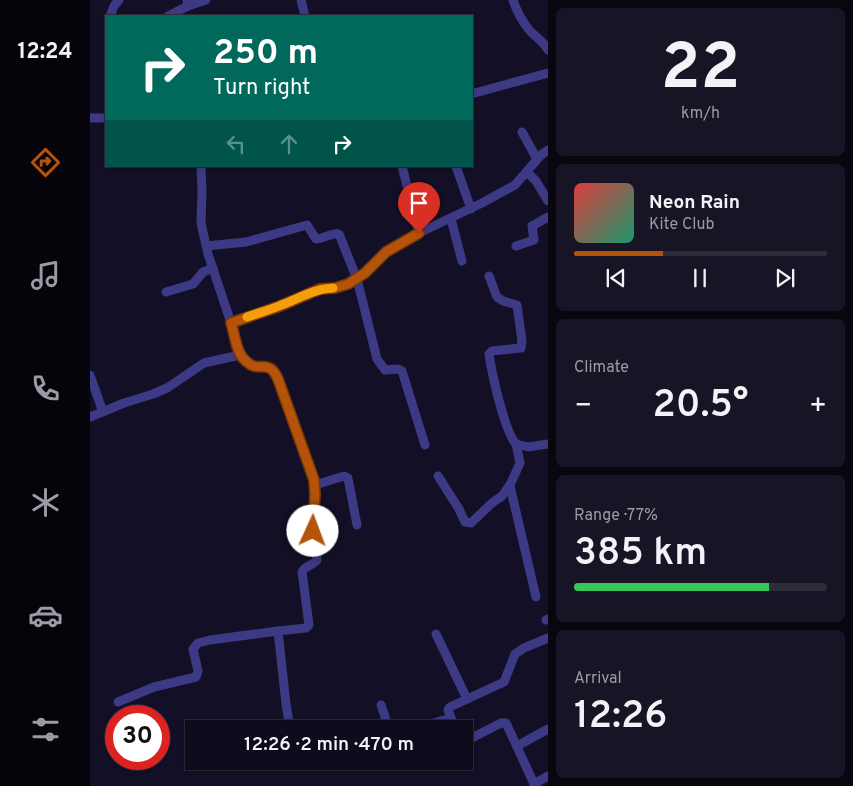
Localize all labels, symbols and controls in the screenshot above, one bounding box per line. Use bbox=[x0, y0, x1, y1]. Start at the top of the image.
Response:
text: 22 bbox=[661, 30, 740, 112]
text: 250 m bbox=[213, 32, 318, 76]
icon: right bbox=[130, 35, 195, 100]
text: 12:24 bbox=[17, 39, 73, 66]
text: Turn right bbox=[213, 75, 310, 102]
text: km/h bbox=[681, 104, 720, 124]
icon: left bbox=[222, 130, 250, 158]
icon: ahead bbox=[275, 130, 303, 158]
icon: right bbox=[328, 130, 356, 158]
icon: directions bbox=[28, 145, 63, 180]
pin bbox=[398, 182, 440, 233]
icon: arrive bbox=[405, 189, 433, 217]
text: Neon Rain bbox=[649, 191, 740, 215]
text: Kite Club bbox=[649, 215, 714, 235]
icon: music bbox=[28, 258, 63, 293]
icon: previous bbox=[602, 264, 630, 292]
icon: pause bbox=[686, 264, 714, 292]
icon: next bbox=[771, 264, 799, 292]
text: Climate bbox=[574, 358, 629, 378]
icon: phone bbox=[28, 371, 63, 406]
text: 20.5° bbox=[652, 382, 749, 431]
text: − bbox=[574, 389, 592, 425]
text: + bbox=[809, 389, 827, 425]
icon: climate bbox=[28, 485, 63, 520]
position arrow bbox=[286, 504, 338, 556]
text: Range · 77% bbox=[574, 506, 658, 526]
text: 385 km bbox=[574, 530, 707, 579]
icon: car bbox=[28, 598, 63, 633]
text: Arrival bbox=[574, 669, 622, 689]
text: 12:26 bbox=[574, 693, 667, 742]
speed limit sign: 30 bbox=[105, 705, 170, 770]
icon: filters bbox=[28, 712, 63, 747]
text: 12:26 · 2 min · 470 m bbox=[244, 733, 414, 757]

